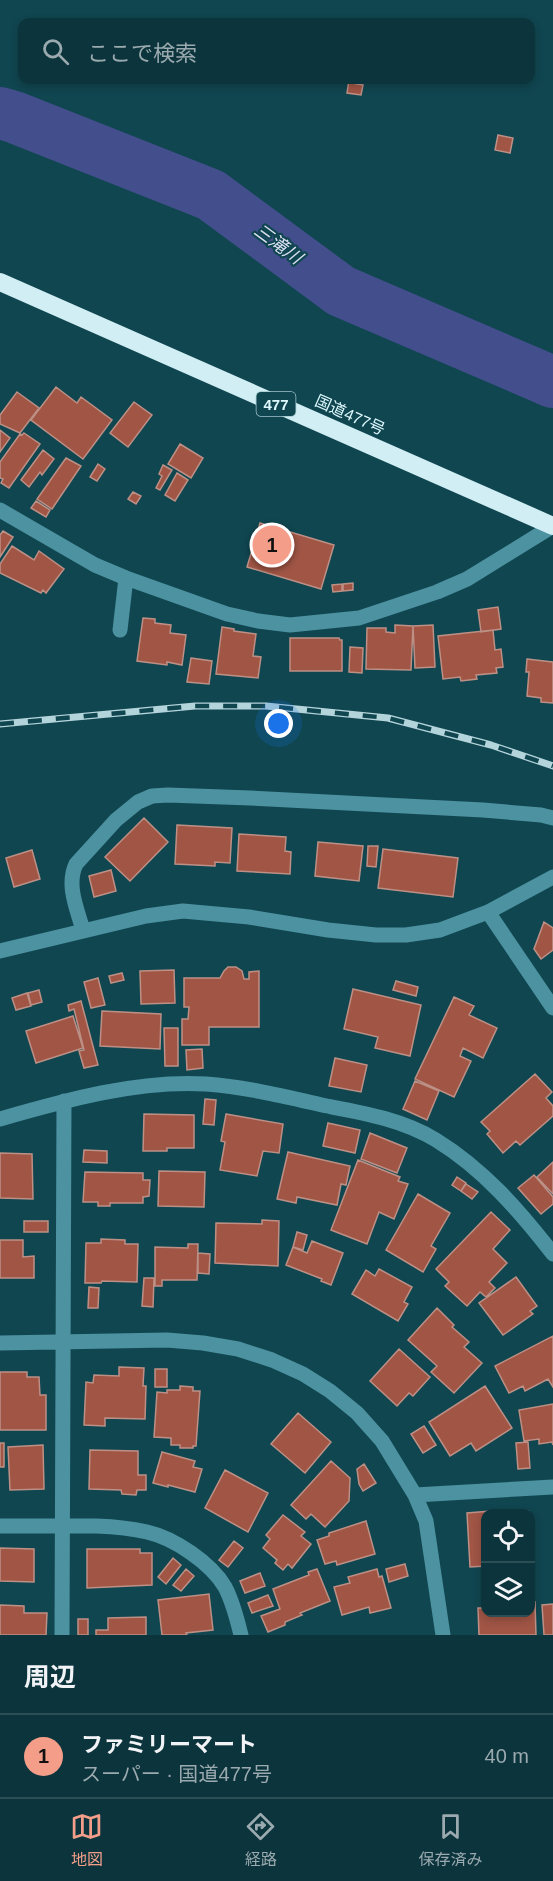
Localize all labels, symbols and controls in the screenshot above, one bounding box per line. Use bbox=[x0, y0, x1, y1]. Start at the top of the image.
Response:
search box bbox=[18, 18, 535, 84]
icon: search bbox=[39, 35, 72, 68]
text: ここで検索 bbox=[87, 41, 197, 66]
water label: 三滝川 bbox=[250, 220, 307, 269]
road number: 477 bbox=[256, 392, 296, 416]
street label: 国道477号 bbox=[312, 392, 388, 438]
pin: 1 bbox=[252, 522, 292, 568]
your location bbox=[264, 709, 293, 738]
map controls bbox=[481, 1509, 535, 1617]
button: locate bbox=[481, 1509, 535, 1563]
button: layers bbox=[481, 1563, 535, 1617]
text: 周辺 bbox=[24, 1662, 76, 1692]
text: ファミリーマート bbox=[81, 1732, 257, 1757]
text: 1 bbox=[38, 1745, 49, 1767]
text: 40 m bbox=[485, 1745, 529, 1767]
text: スーパー · 国道477号 bbox=[81, 1763, 272, 1785]
tab: 地図 bbox=[70, 1810, 103, 1870]
tab: 経路 bbox=[244, 1810, 277, 1870]
tab: 保存済み bbox=[418, 1810, 482, 1870]

